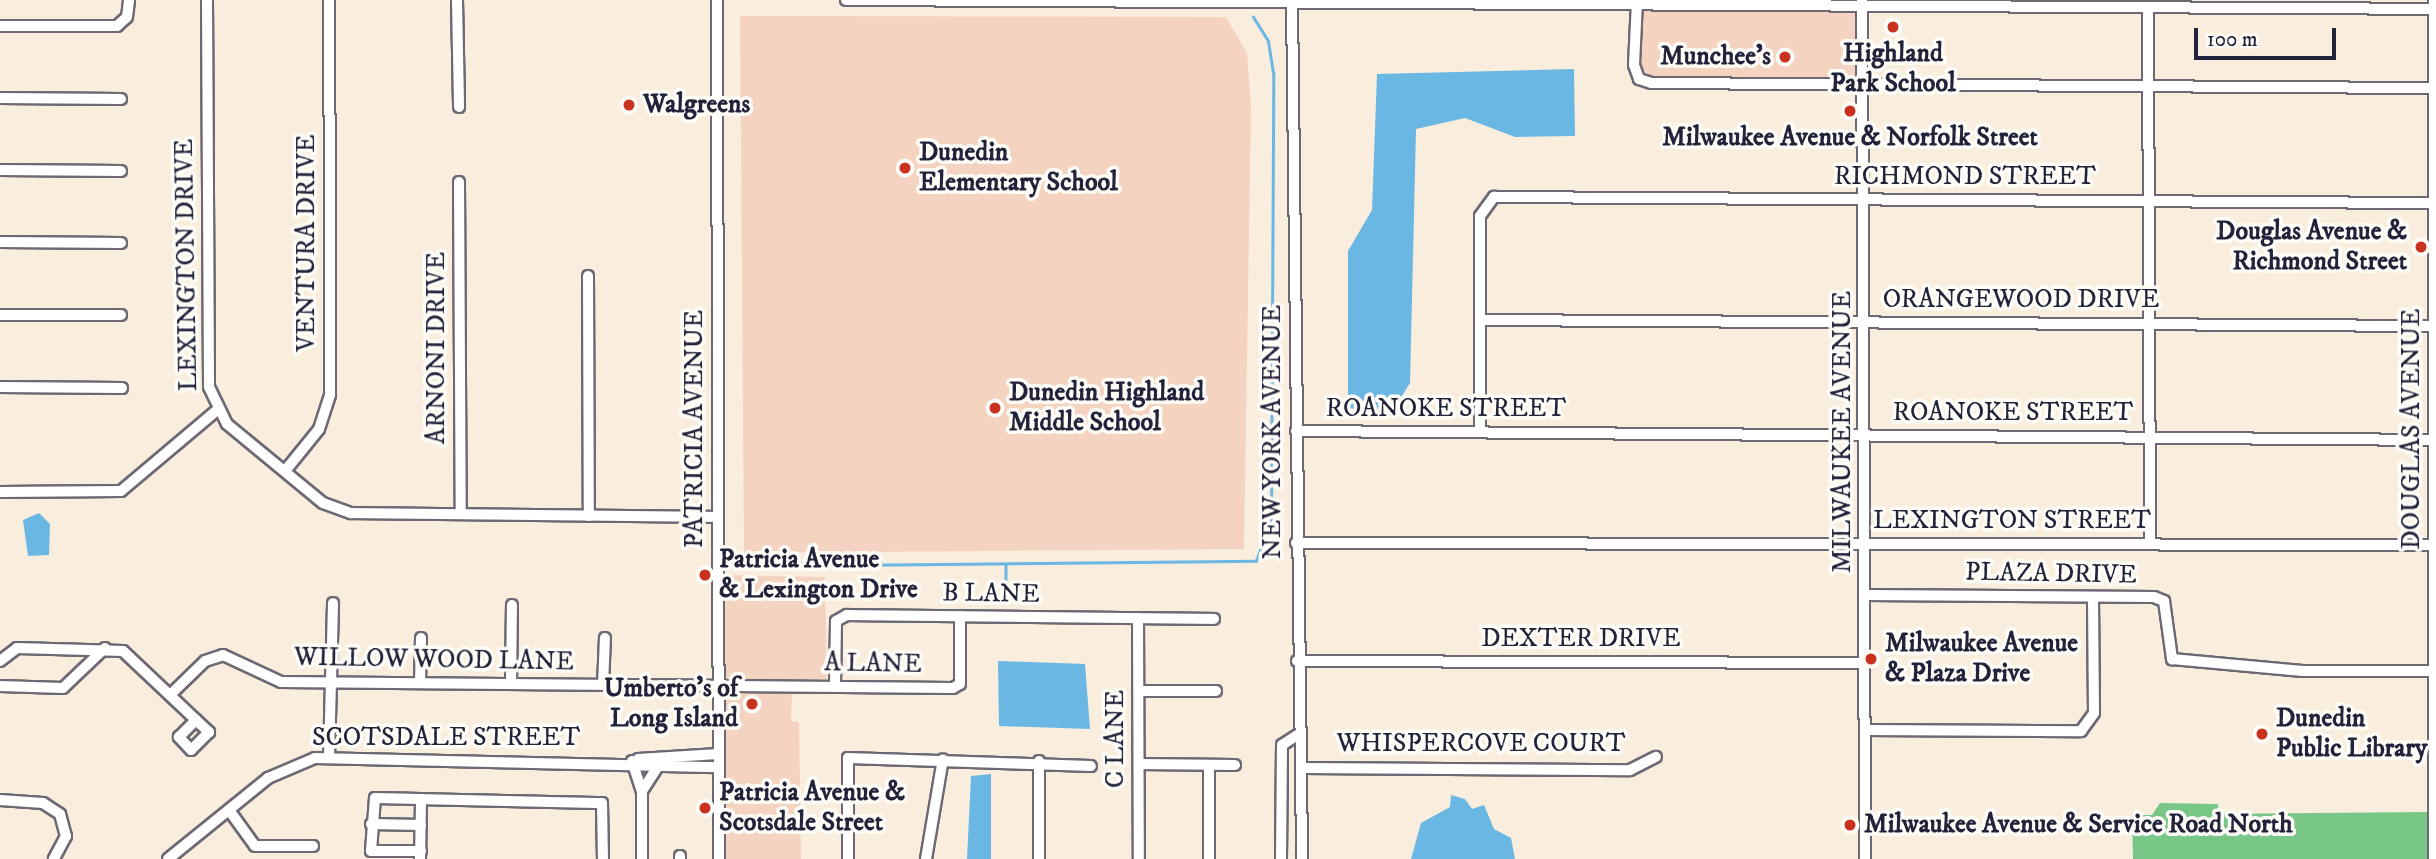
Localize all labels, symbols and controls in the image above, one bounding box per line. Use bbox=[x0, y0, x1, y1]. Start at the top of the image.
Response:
scale bar bbox=[2198, 14, 2340, 58]
marker: Highland Park School bbox=[1885, 19, 1901, 35]
text: 100 m bbox=[2207, 27, 2258, 53]
place label: Highland Park School bbox=[1830, 38, 1956, 100]
place label: Munchee's bbox=[1660, 41, 1771, 73]
marker: Munchee's bbox=[1777, 49, 1793, 65]
place label: Walgreens bbox=[643, 89, 750, 121]
marker: Walgreens bbox=[621, 97, 637, 113]
marker: Milwaukee Avenue & Norfolk Street bbox=[1842, 103, 1858, 119]
place label: Milwaukee Avenue & Norfolk Street bbox=[1662, 122, 2038, 154]
street label: VENTURA DRIVE bbox=[291, 134, 323, 352]
place label: Dunedin Elementary School bbox=[919, 137, 1118, 198]
street label: LEXINGTON DRIVE bbox=[169, 138, 205, 392]
marker: Dunedin Elementary School bbox=[897, 160, 913, 176]
street label: RICHMOND STREET bbox=[1834, 161, 2096, 193]
place label: Douglas Avenue & Richmond Street bbox=[2216, 216, 2407, 278]
marker: Douglas Avenue & Richmond Street bbox=[2413, 239, 2429, 255]
street label: ARNONI DRIVE bbox=[421, 252, 453, 444]
street label: ORANGEWOOD DRIVE bbox=[1883, 284, 2159, 316]
street label: MILWAUKEE AVENUE bbox=[1827, 291, 1859, 573]
street label: NEW YORK AVENUE bbox=[1257, 305, 1289, 559]
street label: DOUGLAS AVENUE bbox=[2396, 308, 2428, 550]
street label: PATRICIA AVENUE bbox=[679, 310, 711, 548]
place label: Dunedin Highland Middle School bbox=[1009, 377, 1204, 438]
street label: ROANOKE STREET bbox=[1326, 393, 1566, 425]
street label: ROANOKE STREET bbox=[1893, 397, 2133, 429]
marker: Dunedin Highland Middle School bbox=[987, 400, 1003, 416]
street label: LEXINGTON STREET bbox=[1873, 505, 2151, 537]
place label: Patricia Avenue & Lexington Drive bbox=[719, 544, 918, 606]
street label: PLAZA DRIVE bbox=[1965, 557, 2137, 591]
marker: Patricia Avenue & Lexington Drive bbox=[697, 567, 713, 583]
street label: B LANE bbox=[942, 578, 1040, 610]
street label: DEXTER DRIVE bbox=[1481, 623, 1681, 655]
place label: Milwaukee Avenue & Plaza Drive bbox=[1885, 628, 2078, 690]
street label: WILLOW WOOD LANE bbox=[294, 642, 574, 678]
street label: A LANE bbox=[824, 648, 922, 680]
marker: Milwaukee Avenue & Plaza Drive bbox=[1863, 651, 1879, 667]
place label: Umberto's of Long Island bbox=[604, 673, 738, 734]
street label: C LANE bbox=[1100, 690, 1132, 788]
marker: Umberto's of Long Island bbox=[744, 696, 760, 712]
place label: Dunedin Public Library bbox=[2276, 703, 2427, 764]
street label: SCOTSDALE STREET bbox=[312, 722, 580, 754]
marker: Dunedin Public Library bbox=[2254, 726, 2270, 742]
street label: WHISPERCOVE COURT bbox=[1336, 728, 1626, 760]
place label: Patricia Avenue & Scotsdale Street bbox=[719, 777, 905, 838]
marker: Patricia Avenue & Scotsdale Street bbox=[697, 800, 713, 816]
place label: Milwaukee Avenue & Service Road North bbox=[1864, 809, 2293, 841]
marker: Milwaukee Avenue & Service Road North bbox=[1842, 817, 1858, 833]

